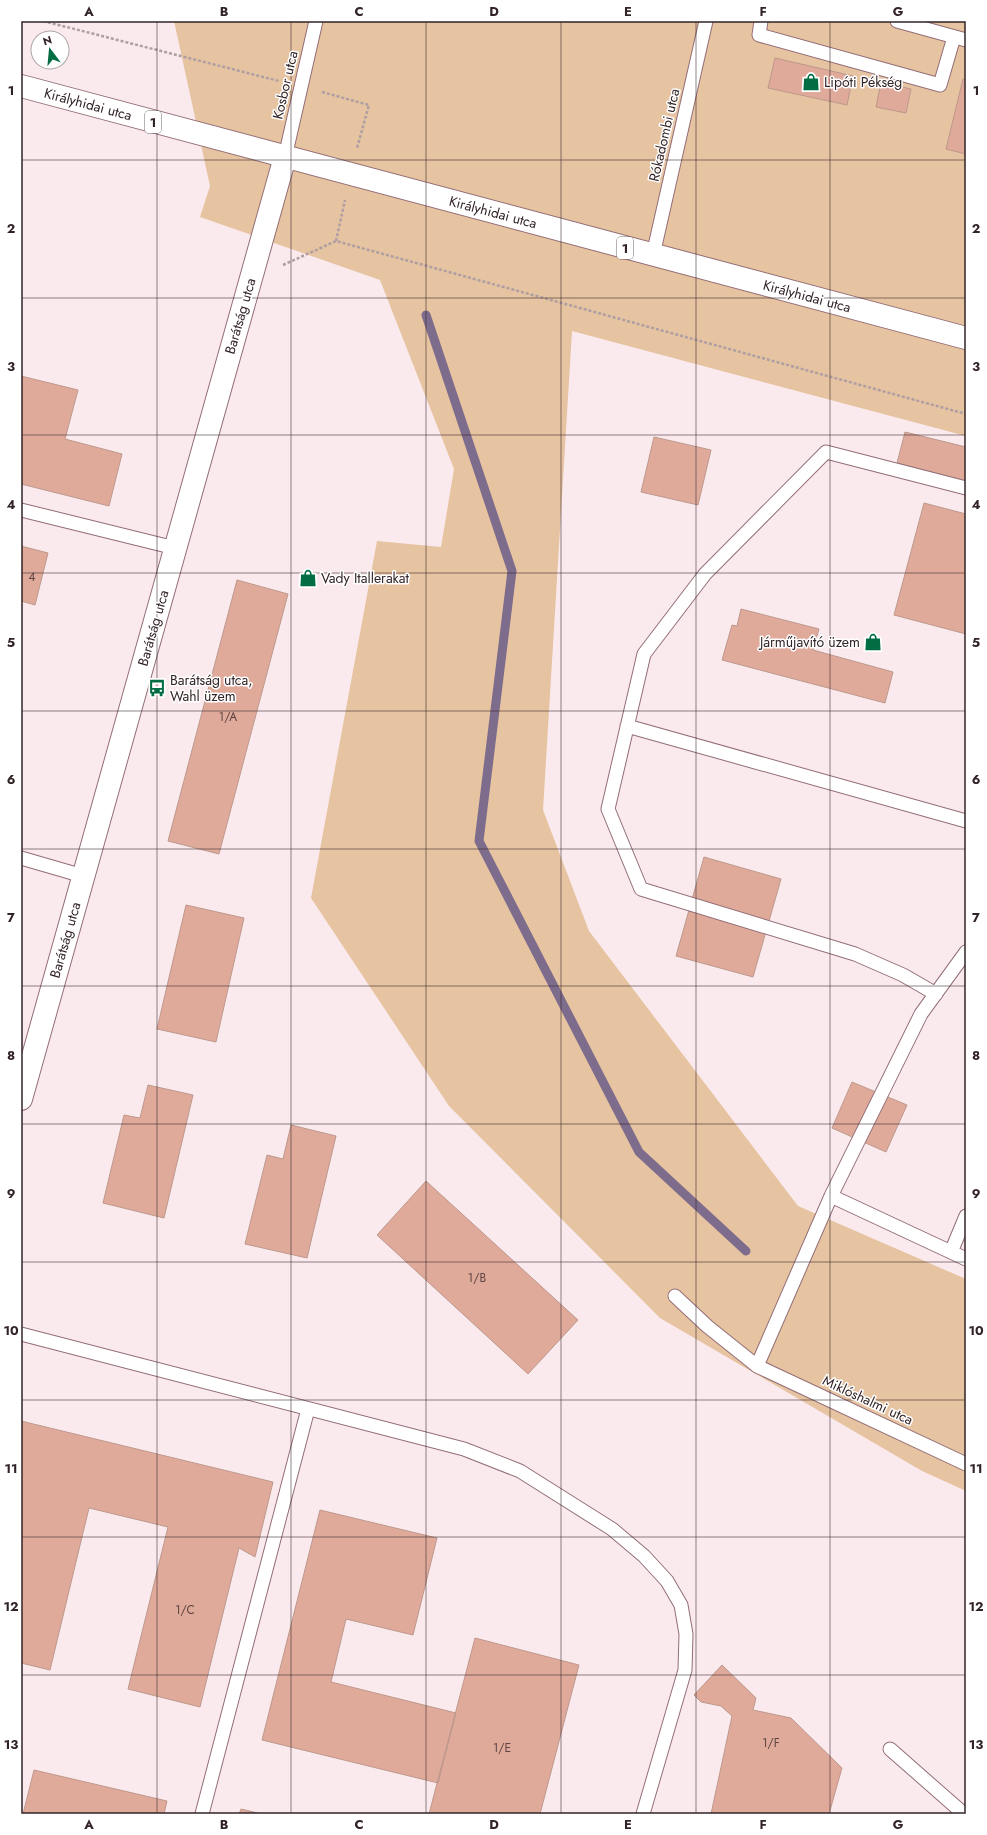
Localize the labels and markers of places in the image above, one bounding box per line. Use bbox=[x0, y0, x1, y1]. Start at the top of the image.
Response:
shop icon: Lipóti Pékség bbox=[801, 72, 821, 92]
place label: Lipóti Pékség bbox=[824, 72, 902, 92]
shop icon: Vady Itallerakat bbox=[298, 568, 318, 588]
place label: Vady Itallerakat bbox=[321, 568, 410, 588]
place label: Járműjavító üzem bbox=[758, 632, 860, 652]
shop icon: Járműjavító üzem bbox=[863, 632, 883, 652]
place label: Barátság utca, Wahl üzem bbox=[170, 670, 253, 706]
bus stop icon: Barátság utca, Wahl üzem bbox=[147, 678, 167, 698]

